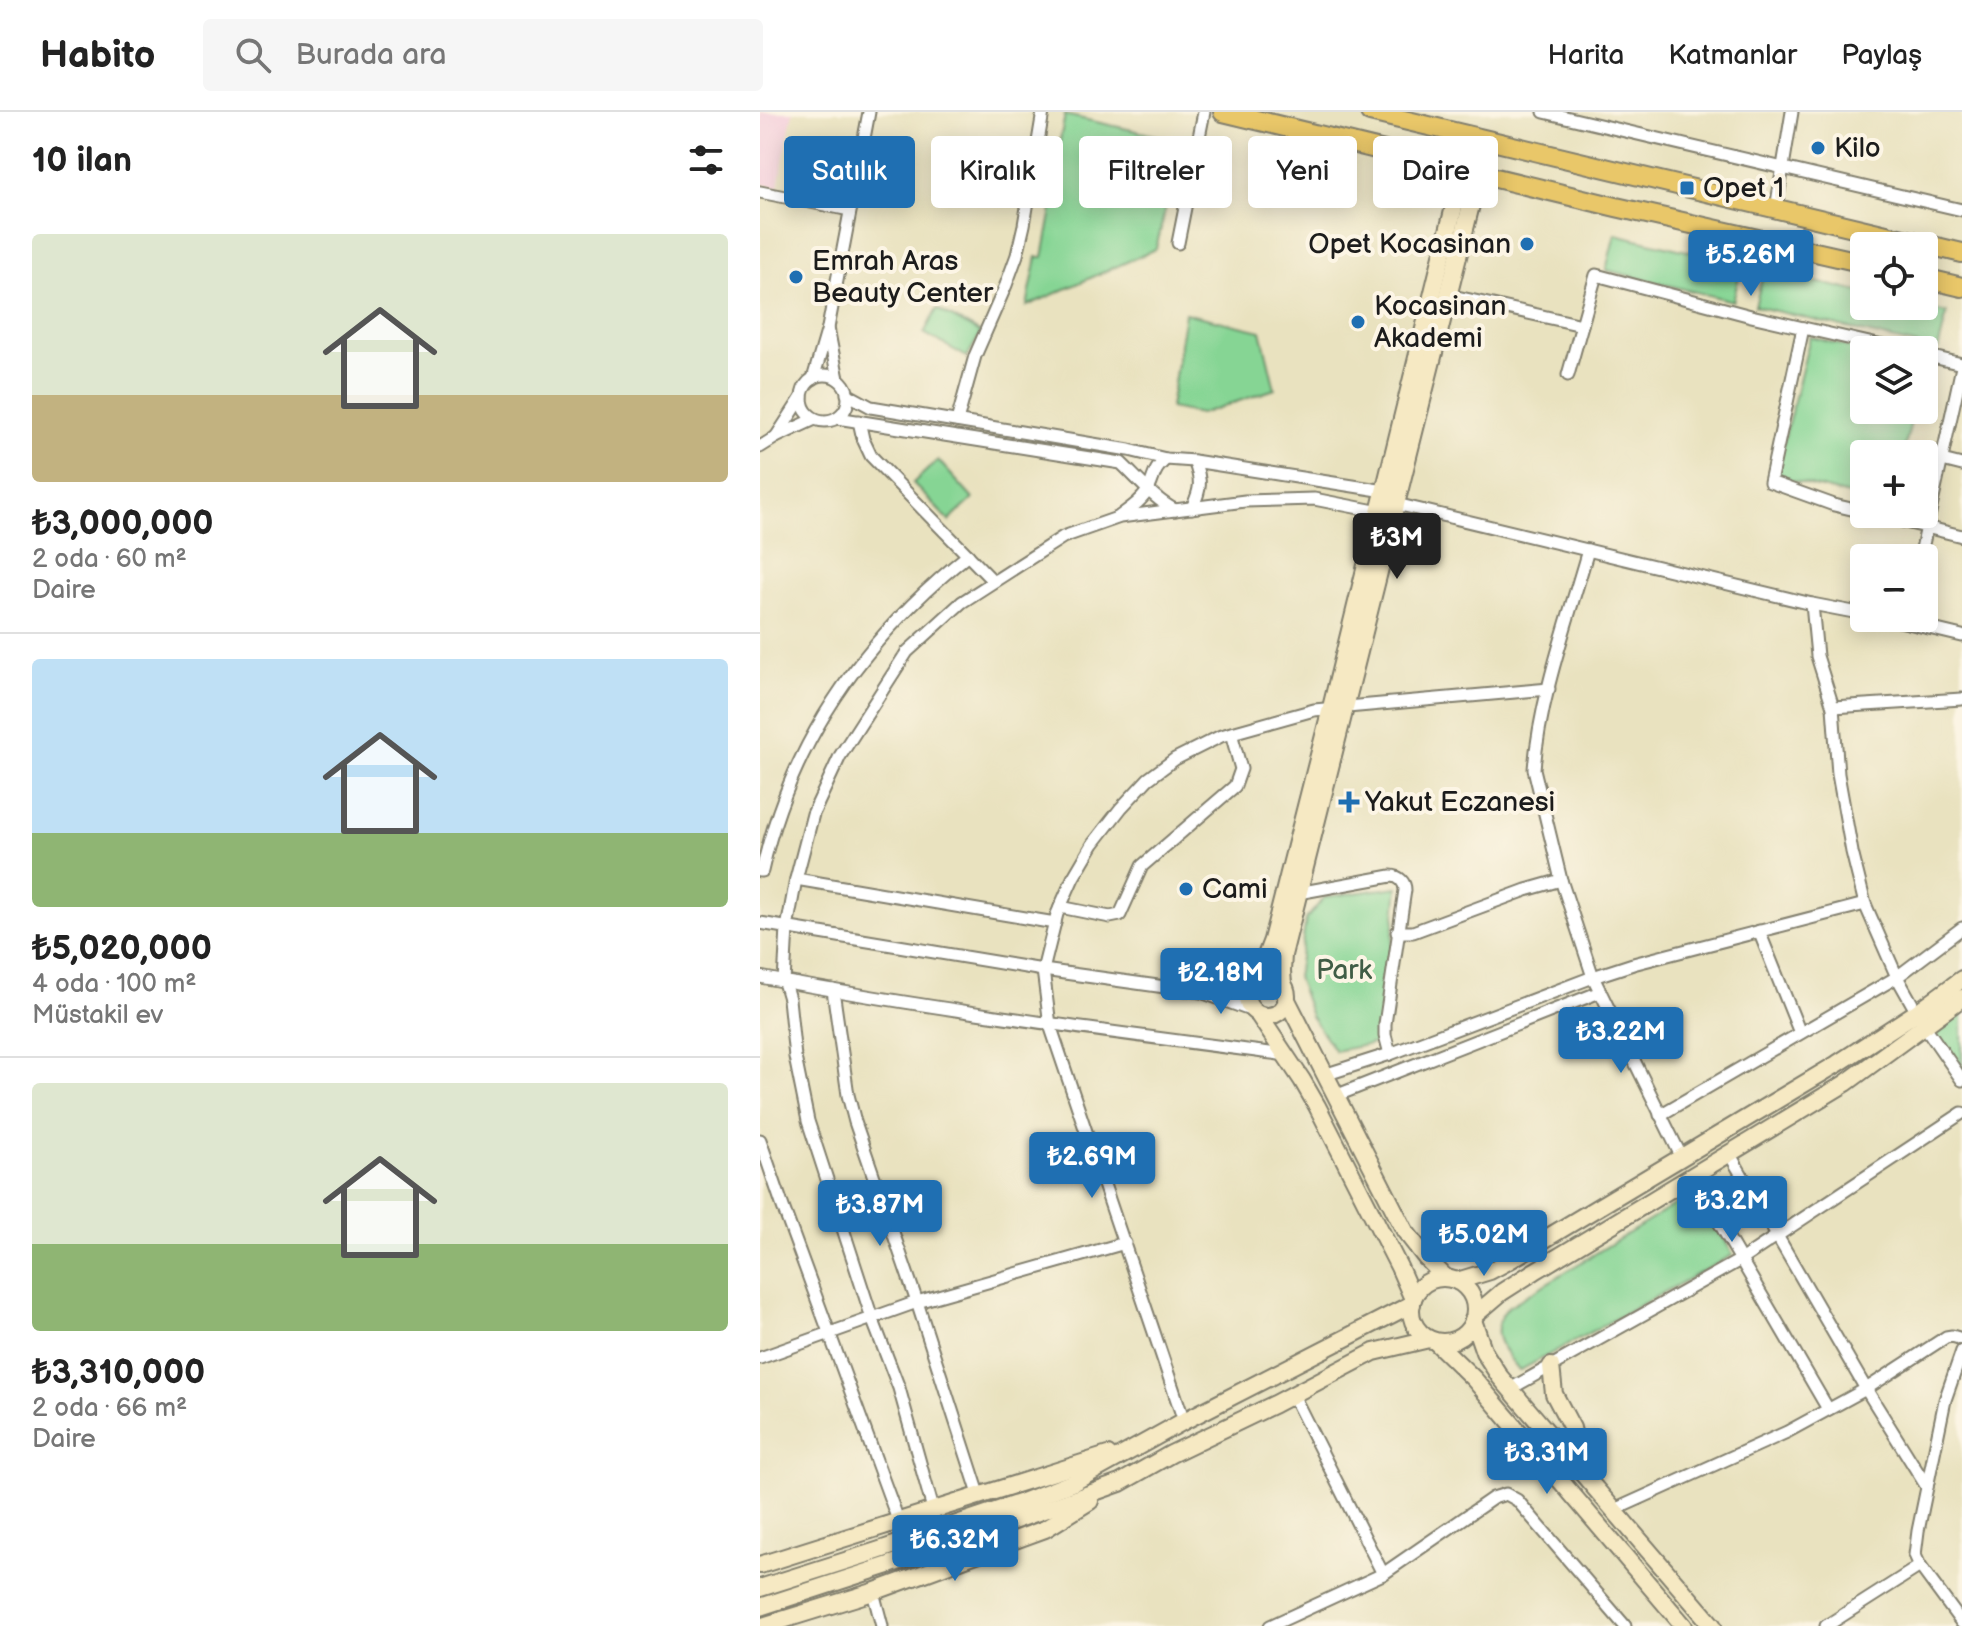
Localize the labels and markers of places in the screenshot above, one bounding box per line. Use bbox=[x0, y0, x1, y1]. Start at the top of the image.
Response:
place label: Kilo bbox=[1834, 132, 1881, 165]
marker: Kilo bbox=[1809, 139, 1827, 157]
place label: Opet 1 bbox=[1703, 172, 1784, 205]
marker: Opet 1 bbox=[1678, 179, 1696, 197]
place label: Opet Kocasinan bbox=[1308, 228, 1511, 261]
pin: ₺5.26M bbox=[1686, 230, 1816, 298]
marker: Opet Kocasinan bbox=[1518, 235, 1536, 253]
place label: Emrah Aras Beauty Center bbox=[812, 245, 994, 310]
marker: Emrah Aras Beauty Center bbox=[787, 268, 805, 286]
place label: Kocasinan Akademi bbox=[1374, 290, 1506, 355]
marker: Kocasinan Akademi bbox=[1349, 313, 1367, 331]
pin: ₺3M bbox=[1358, 513, 1436, 581]
place label: Yakut Eczanesi bbox=[1364, 786, 1555, 819]
marker: Yakut Eczanesi bbox=[1340, 793, 1358, 811]
place label: Cami bbox=[1202, 873, 1268, 906]
marker: Cami bbox=[1177, 880, 1195, 898]
pin: ₺2.18M bbox=[1156, 948, 1286, 1016]
pin: ₺3.22M bbox=[1556, 1007, 1686, 1075]
pin: ₺2.69M bbox=[1027, 1132, 1157, 1200]
pin: ₺3.2M bbox=[1676, 1176, 1788, 1244]
pin: ₺3.87M bbox=[815, 1180, 945, 1248]
pin: ₺5.02M bbox=[1419, 1210, 1549, 1278]
pin: ₺3.31M bbox=[1482, 1428, 1612, 1496]
pin: ₺6.32M bbox=[890, 1515, 1020, 1583]

